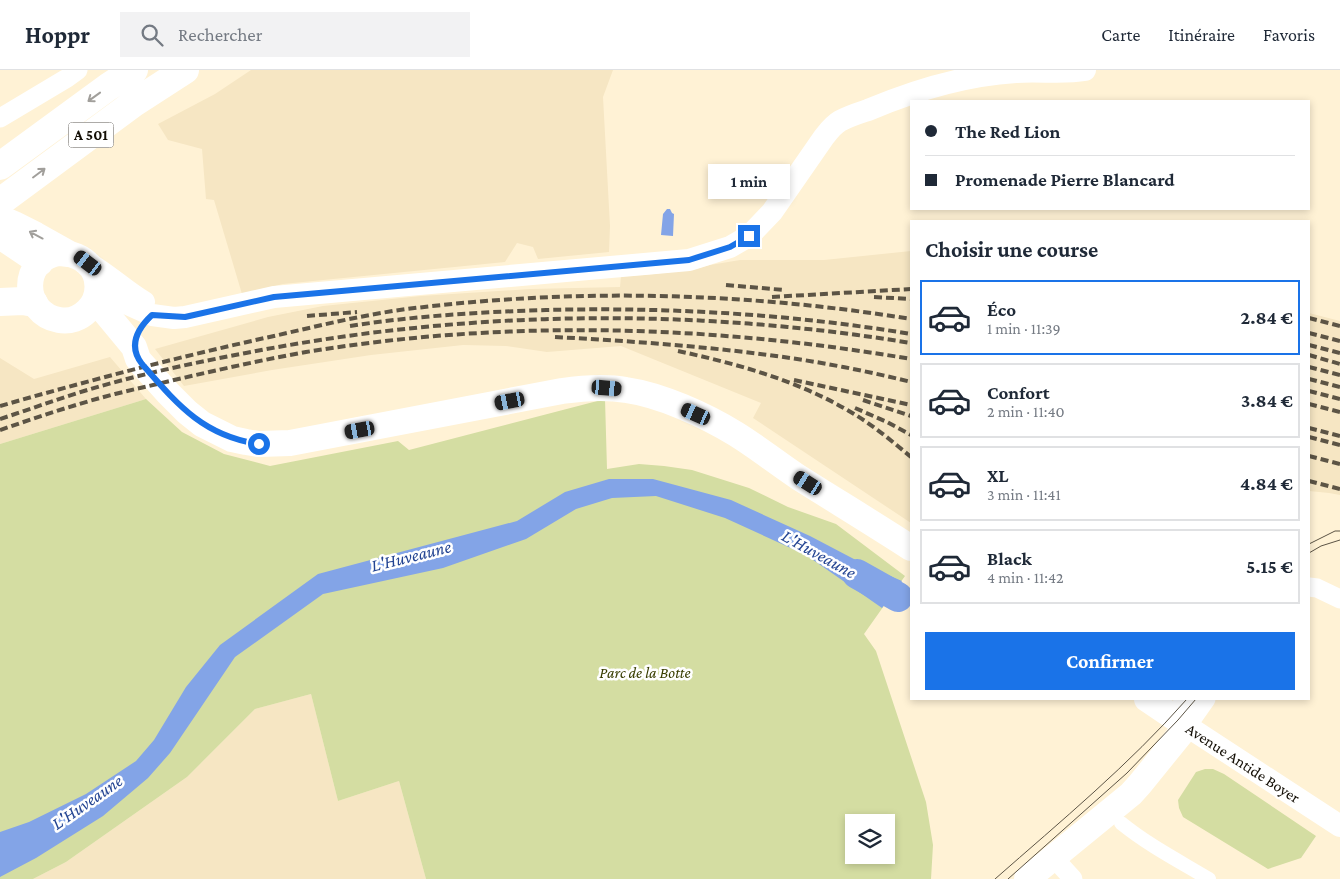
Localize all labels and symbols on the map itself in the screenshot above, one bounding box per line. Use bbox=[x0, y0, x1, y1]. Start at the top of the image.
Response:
one-way arrow bbox=[88, 92, 101, 103]
road number: A 501 bbox=[68, 122, 114, 148]
callout: 1 min bbox=[708, 164, 790, 198]
one-way arrow bbox=[32, 168, 46, 178]
route end bbox=[738, 225, 760, 247]
one-way arrow bbox=[29, 230, 44, 239]
car bbox=[71, 248, 104, 278]
car bbox=[591, 379, 622, 397]
car bbox=[493, 391, 526, 411]
car bbox=[679, 401, 712, 427]
car bbox=[343, 420, 376, 440]
route start bbox=[248, 433, 270, 455]
car bbox=[791, 469, 824, 497]
water label: L'Huveaune bbox=[778, 525, 860, 583]
water label: L'Huveaune bbox=[369, 536, 453, 576]
park label: Parc de la Botte bbox=[599, 664, 691, 681]
street label: Avenue Antide Boyer bbox=[1182, 720, 1303, 807]
water label: L'Huveaune bbox=[48, 770, 126, 834]

